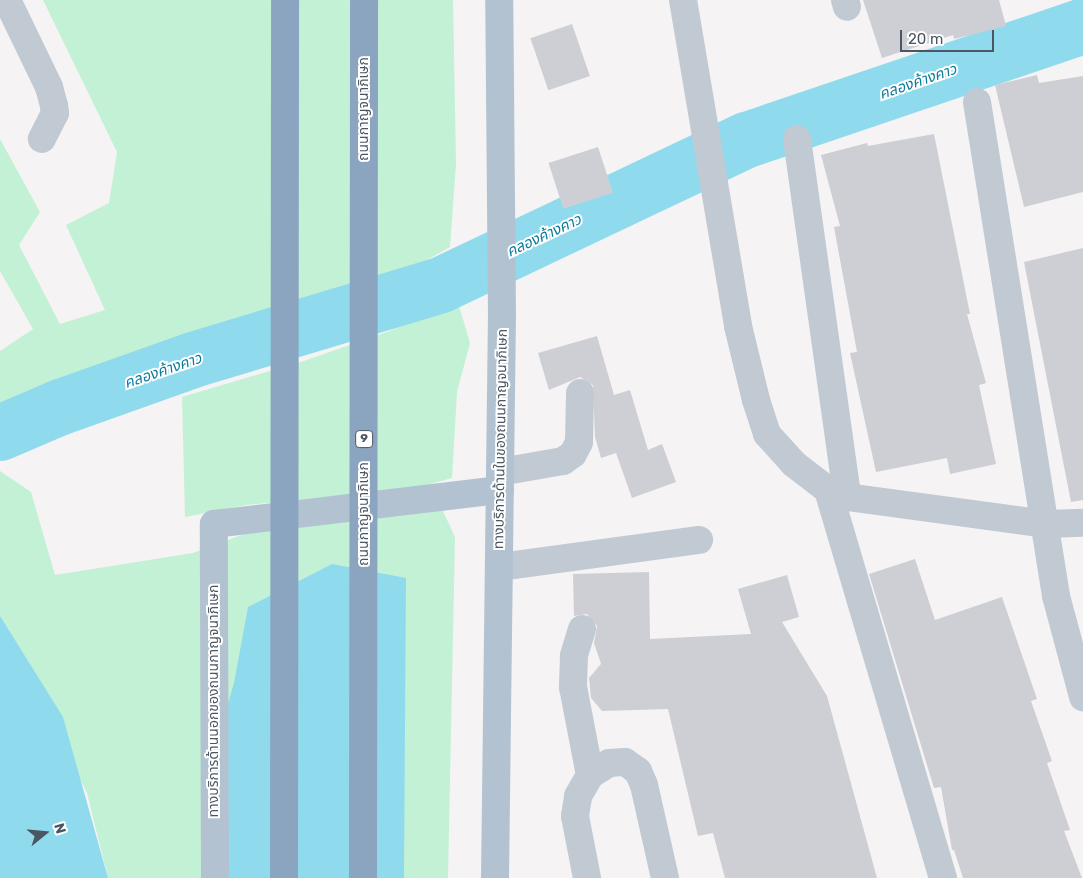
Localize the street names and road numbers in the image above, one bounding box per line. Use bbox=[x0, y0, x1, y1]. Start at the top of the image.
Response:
street label: ถนนกาญจนาภิเษก bbox=[356, 57, 372, 161]
street label: ทางบริการด้านในของถนนกาญจนาภิเษก bbox=[491, 329, 511, 549]
road number: 9 bbox=[354, 429, 374, 448]
street label: ถนนกาญจนาภิเษก bbox=[356, 462, 372, 566]
street label: ทางบริการด้านนอกของถนนกาญจนาภิเษก bbox=[206, 585, 222, 817]

